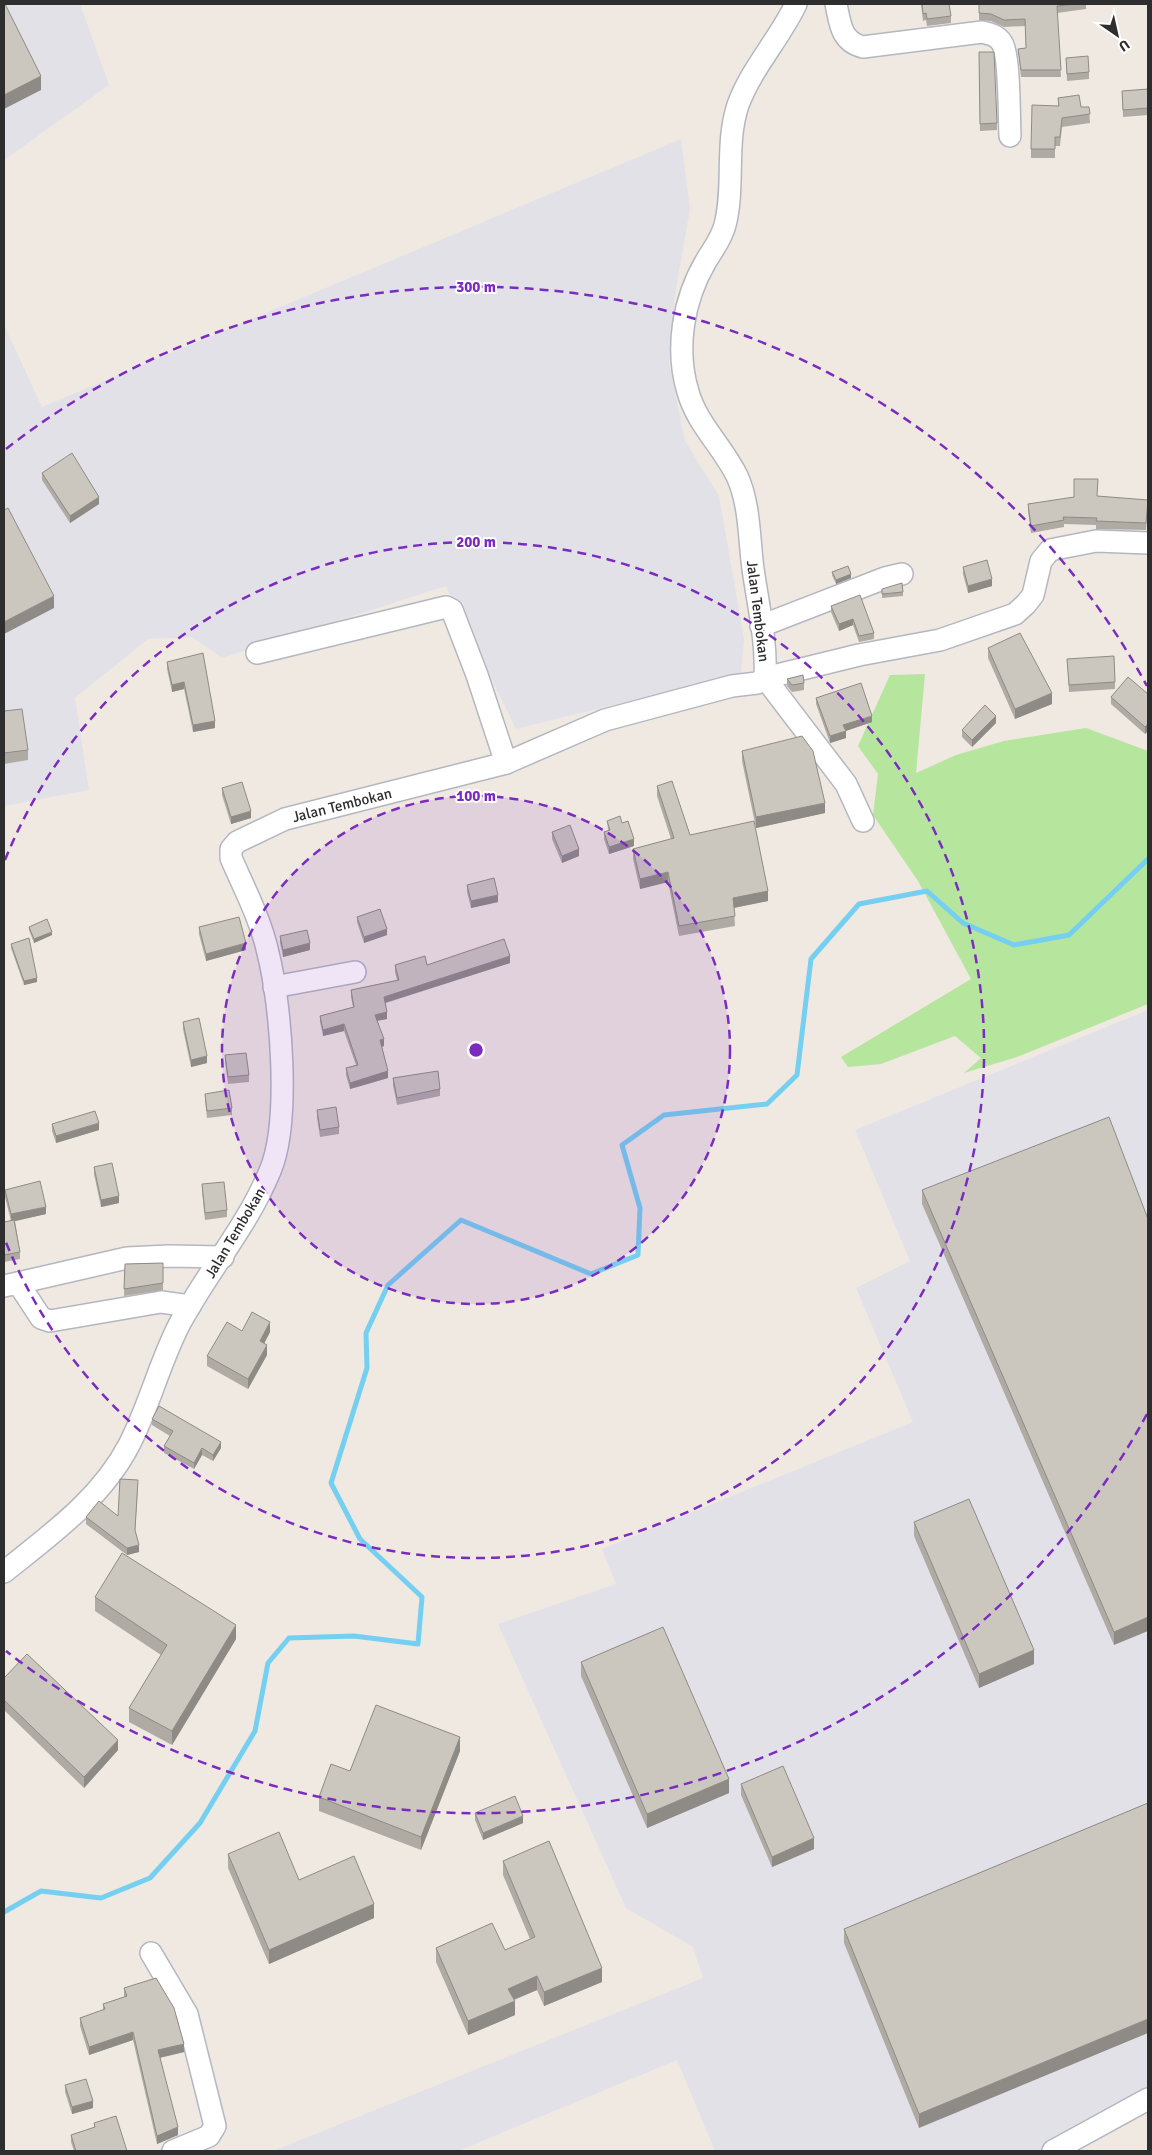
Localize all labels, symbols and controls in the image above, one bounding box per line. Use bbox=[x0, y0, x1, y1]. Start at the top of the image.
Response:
north arrow bbox=[1092, 10, 1142, 60]
text: U bbox=[1115, 36, 1133, 55]
text: 300 m bbox=[456, 278, 496, 296]
text: 200 m bbox=[456, 533, 496, 551]
street label: Jalan Tembokan bbox=[743, 559, 773, 663]
street label: Jalan Tembokan bbox=[290, 784, 394, 826]
text: 100 m bbox=[456, 787, 496, 805]
centre of rings bbox=[467, 1041, 485, 1059]
street label: Jalan Tembokan bbox=[201, 1185, 269, 1281]

